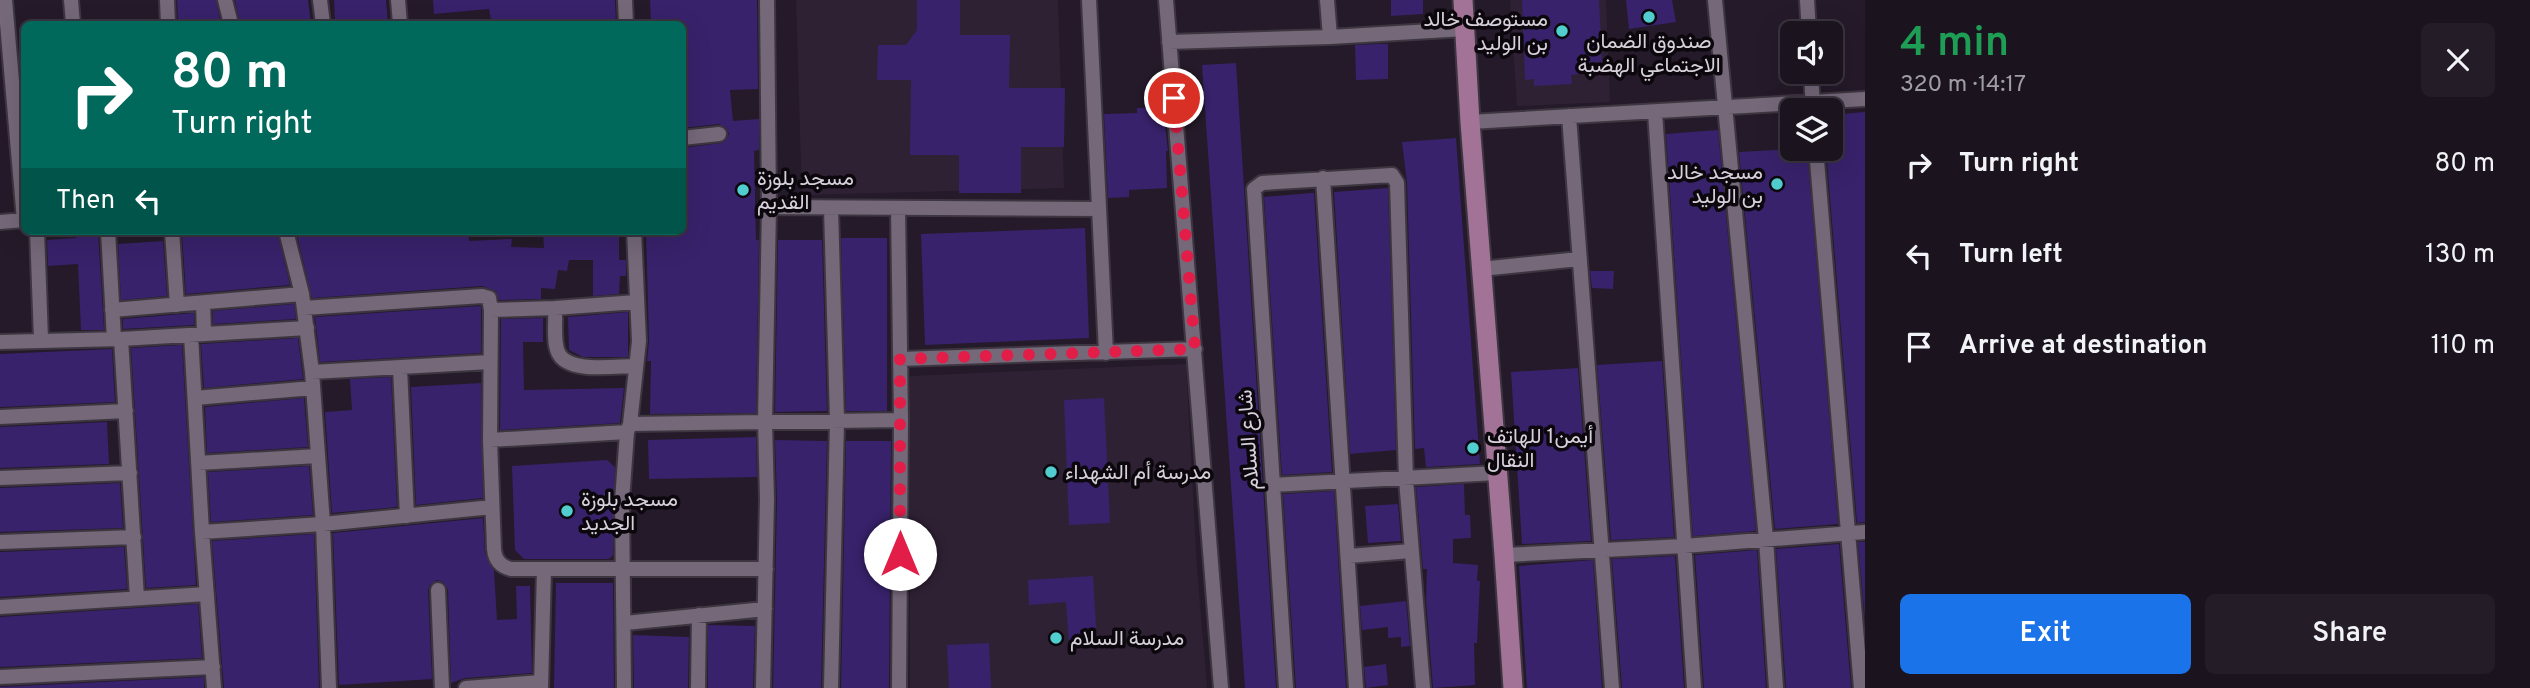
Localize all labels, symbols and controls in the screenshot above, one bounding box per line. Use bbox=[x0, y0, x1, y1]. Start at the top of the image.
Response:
place label: مستوصف خالد بن الوليد bbox=[1423, 7, 1548, 58]
marker: صندوق الضمان الاجتماعي الهضبة bbox=[1641, 9, 1657, 25]
text: 4 min bbox=[1900, 18, 2009, 71]
map controls bbox=[1780, 21, 1843, 161]
button: sound bbox=[1780, 21, 1843, 84]
marker: مستوصف خالد بن الوليد bbox=[1554, 23, 1570, 39]
button: close bbox=[2421, 23, 2495, 97]
place label: صندوق الضمان الاجتماعي الهضبة bbox=[1577, 29, 1721, 82]
text: 80 m bbox=[171, 44, 288, 106]
icon: right bbox=[56, 49, 147, 140]
pin bbox=[1144, 68, 1204, 128]
text: 320 m · 14:17 bbox=[1900, 71, 2026, 100]
icon: arrive bbox=[1155, 79, 1193, 117]
button: layers bbox=[1780, 98, 1843, 161]
text: Turn right bbox=[171, 105, 313, 145]
icon: right bbox=[1900, 146, 1938, 184]
text: Turn right bbox=[1959, 148, 2079, 181]
text: 80 m bbox=[2435, 148, 2495, 181]
place label: مسجد خالد بن الوليد bbox=[1667, 160, 1763, 211]
place label: مسجد بلوزة القديم bbox=[757, 166, 854, 217]
marker: مسجد خالد بن الوليد bbox=[1769, 176, 1785, 192]
icon: left bbox=[129, 182, 167, 220]
marker: مسجد بلوزة القديم bbox=[735, 182, 751, 198]
text: Then bbox=[56, 185, 115, 218]
icon: left bbox=[1900, 237, 1938, 275]
text: Turn left bbox=[1959, 239, 2063, 272]
text: 130 m bbox=[2425, 239, 2495, 272]
icon: arrive bbox=[1900, 328, 1938, 366]
text: Arrive at destination bbox=[1959, 330, 2207, 363]
text: 110 m bbox=[2431, 330, 2495, 363]
street label: شارع السلام bbox=[1233, 389, 1266, 491]
place label: أيمن1 للهاتف النقال bbox=[1487, 424, 1593, 475]
marker: أيمن1 للهاتف النقال bbox=[1465, 440, 1481, 456]
place label: مدرسة أم الشهداء bbox=[1065, 460, 1211, 487]
marker: مدرسة أم الشهداء bbox=[1043, 464, 1059, 480]
place label: مسجد بلوزة الجديد bbox=[581, 487, 678, 538]
marker: مسجد بلوزة الجديد bbox=[559, 503, 575, 519]
position arrow bbox=[863, 517, 937, 591]
button: Exit bbox=[1900, 594, 2191, 674]
button: Share bbox=[2205, 594, 2495, 674]
place label: مدرسة السلام bbox=[1070, 626, 1184, 653]
marker: مدرسة السلام bbox=[1048, 630, 1064, 646]

